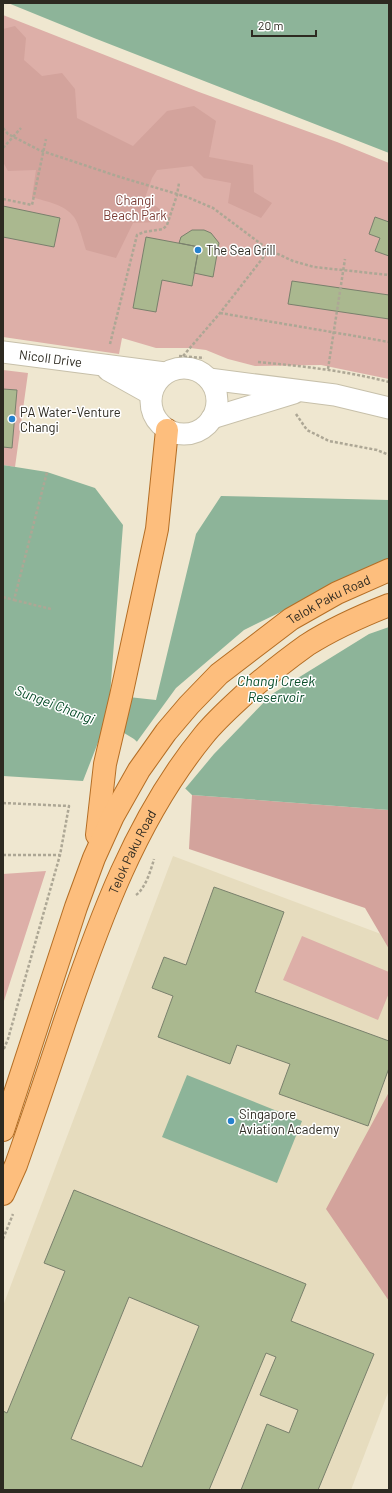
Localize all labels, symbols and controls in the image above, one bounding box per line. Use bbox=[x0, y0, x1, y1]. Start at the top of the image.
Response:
scale bar bbox=[252, 12, 316, 38]
text: 20 m bbox=[258, 18, 284, 32]
park label: Changi Beach Park bbox=[103, 192, 167, 223]
place label: The Sea Grill bbox=[206, 242, 276, 258]
marker: The Sea Grill bbox=[193, 245, 203, 255]
street label: Nicoll Drive bbox=[18, 346, 83, 370]
place label: PA Water-Venture Changi bbox=[20, 404, 121, 435]
marker: PA Water-Venture Changi bbox=[7, 414, 17, 424]
street label: Telok Paku Road bbox=[283, 571, 373, 628]
water label: Changi Creek Reservoir bbox=[237, 672, 315, 705]
water label: Sungei Changi bbox=[13, 681, 98, 727]
street label: Telok Paku Road bbox=[105, 807, 159, 896]
place label: Singapore Aviation Academy bbox=[239, 1106, 339, 1137]
marker: Singapore Aviation Academy bbox=[226, 1116, 236, 1126]

